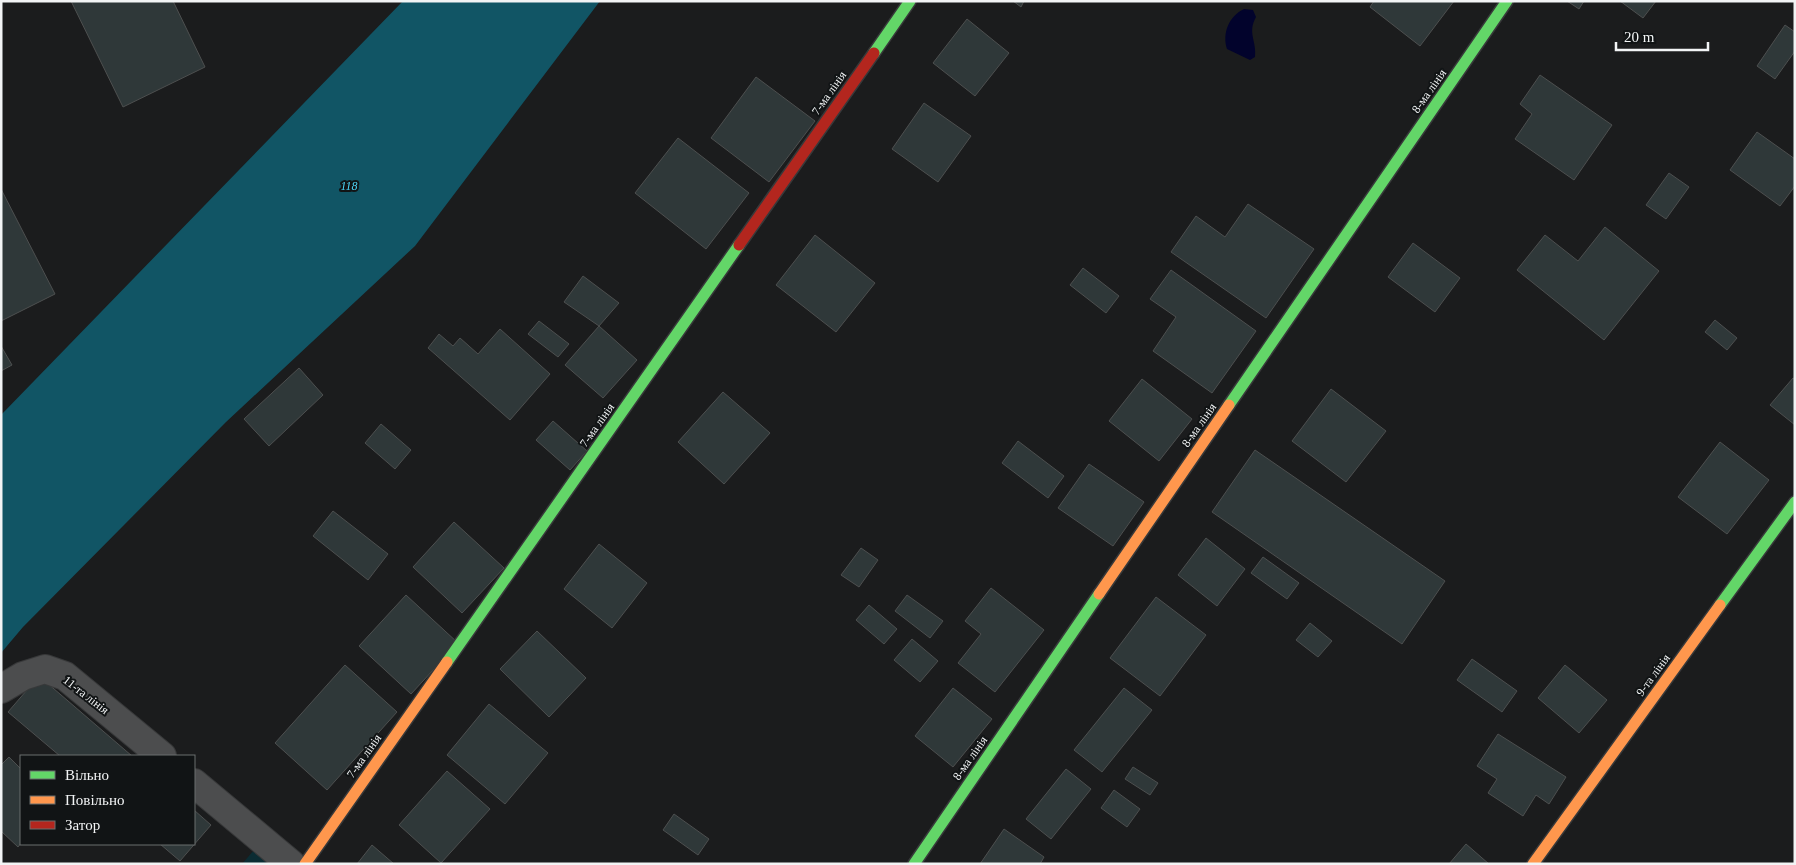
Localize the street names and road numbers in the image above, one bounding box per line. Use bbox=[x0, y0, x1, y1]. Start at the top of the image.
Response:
street label: 8-ма лінія bbox=[1409, 66, 1449, 116]
street label: 7-ма лінія bbox=[809, 68, 849, 118]
street label: 7-ма лінія bbox=[577, 400, 617, 450]
street label: 8-ма лінія bbox=[1179, 400, 1219, 450]
street label: 9-та лінія bbox=[1633, 651, 1673, 699]
street label: 11-та лінія bbox=[60, 673, 112, 717]
street label: 7-ма лінія bbox=[344, 731, 384, 781]
street label: 8-ма лінія bbox=[950, 733, 990, 783]

